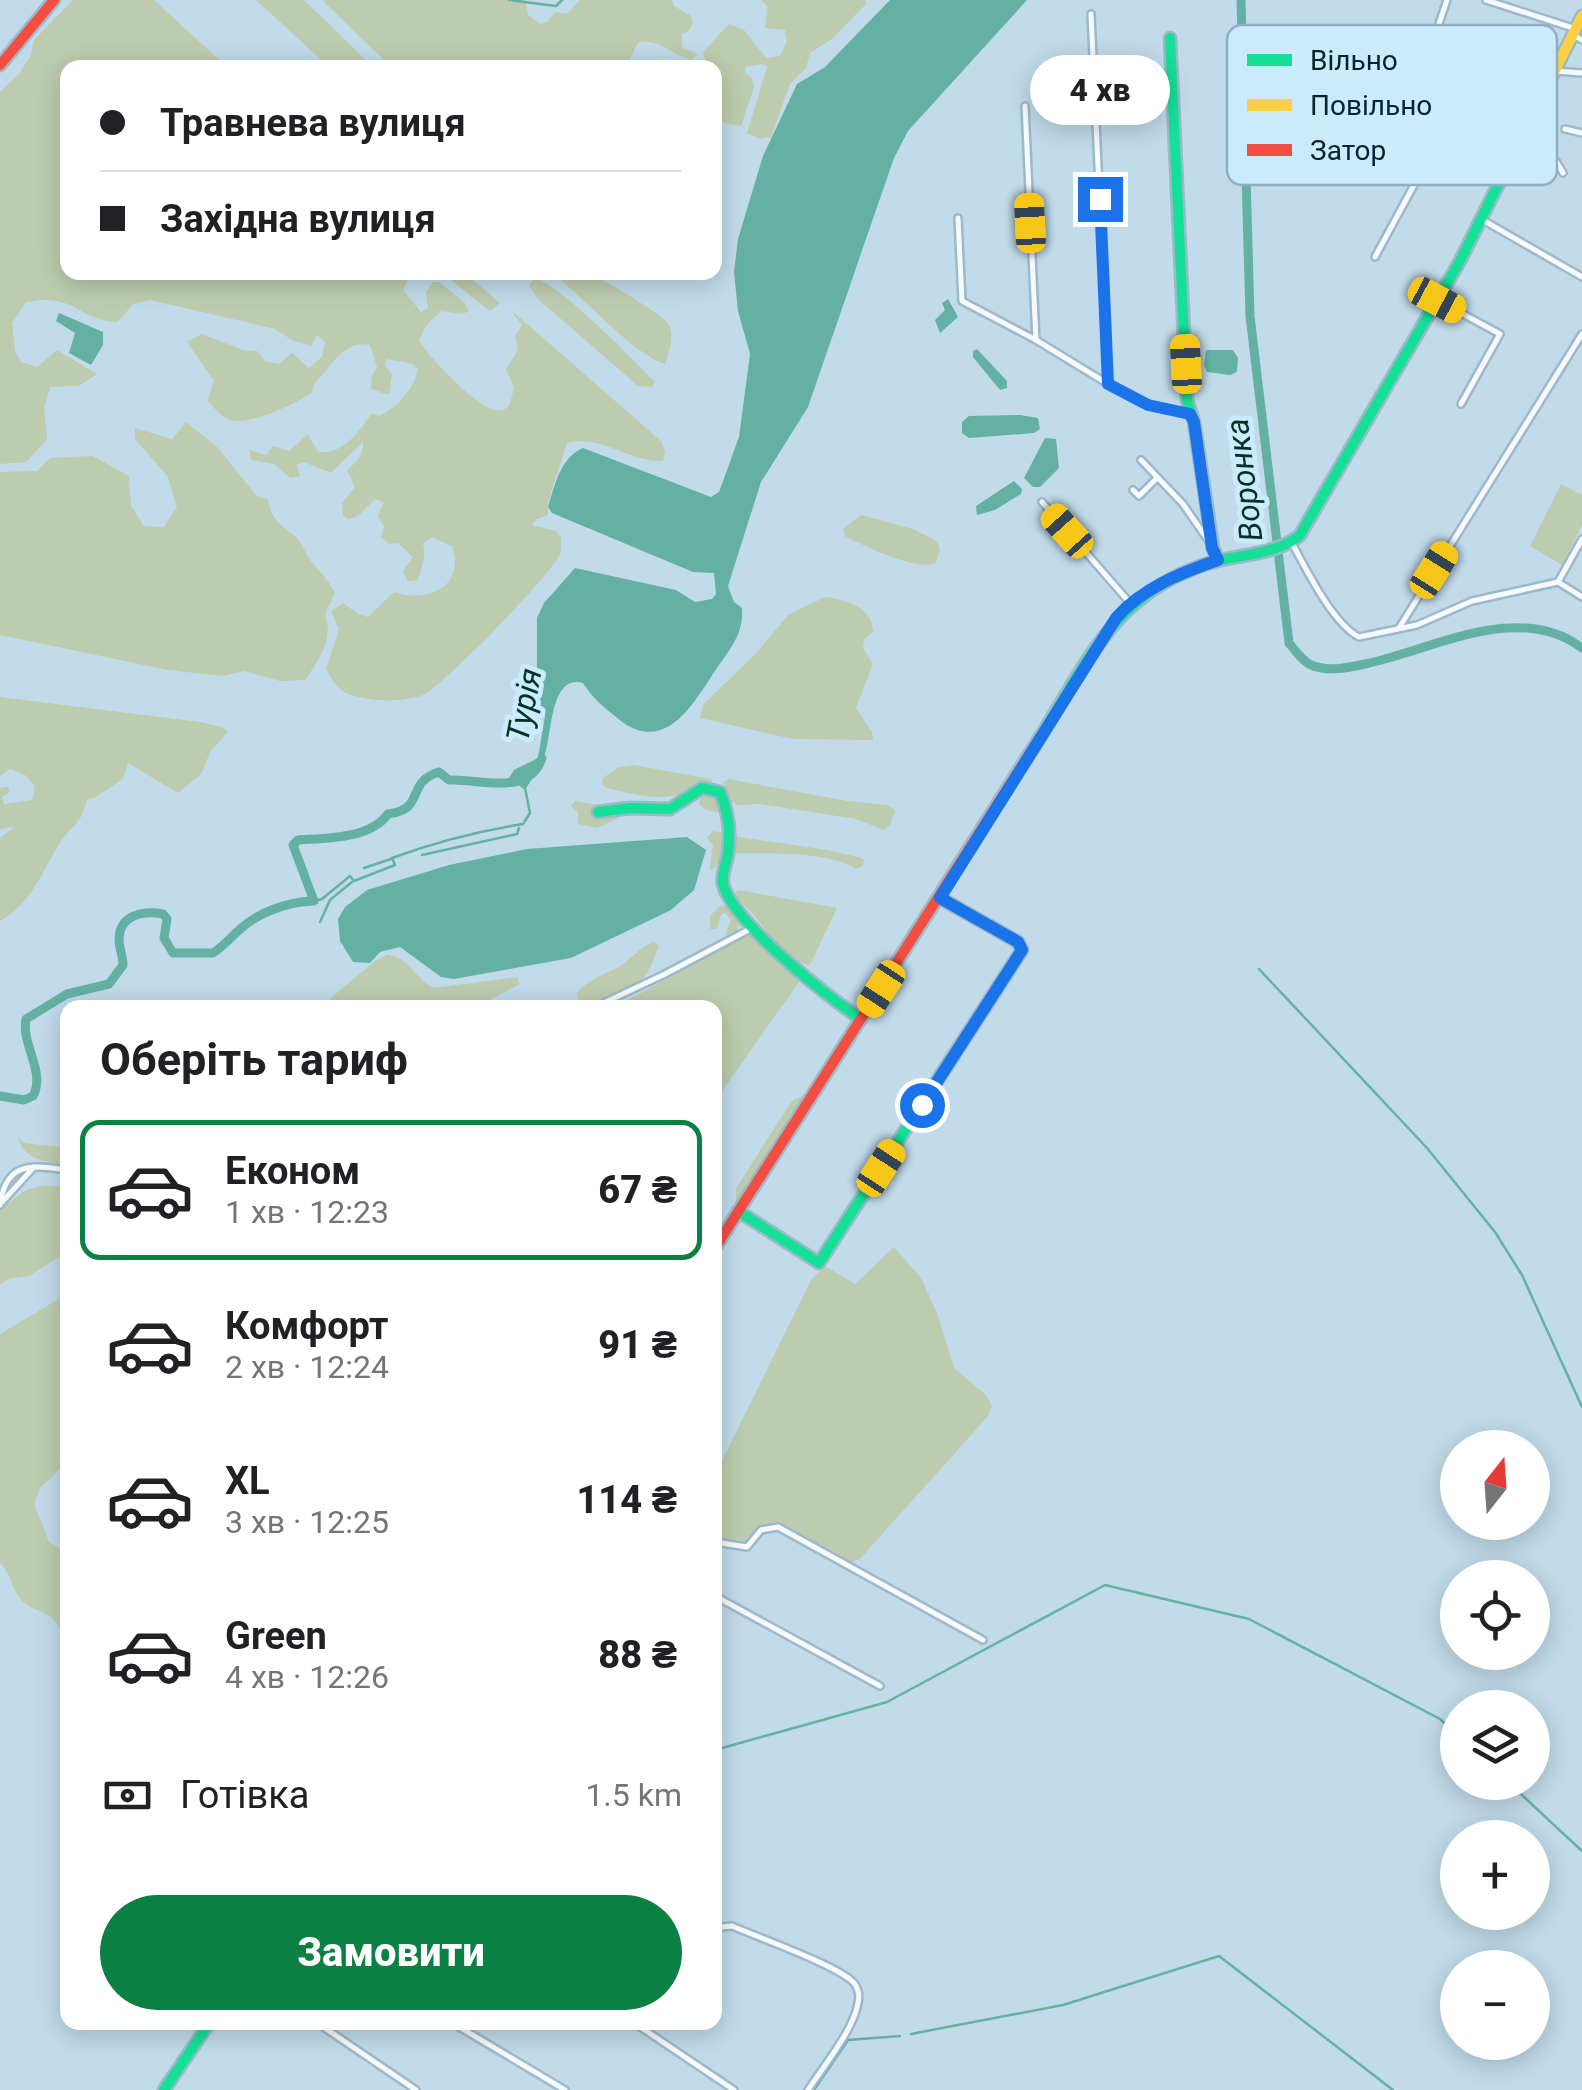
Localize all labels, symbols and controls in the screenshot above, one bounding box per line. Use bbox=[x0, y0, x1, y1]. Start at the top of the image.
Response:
legend bbox=[1227, 25, 1557, 185]
text: Вільно bbox=[1310, 44, 1398, 77]
callout: 4 хв bbox=[1030, 54, 1170, 124]
text: 4 хв bbox=[1070, 71, 1130, 109]
text: Повільно bbox=[1310, 89, 1432, 122]
text: Травнева вулиця bbox=[160, 101, 466, 145]
text: Затор bbox=[1310, 134, 1386, 167]
route end bbox=[1078, 177, 1123, 222]
car bbox=[1013, 192, 1047, 254]
text: Західна вулиця bbox=[160, 197, 436, 241]
car bbox=[1403, 273, 1471, 327]
car bbox=[1169, 333, 1203, 395]
water label: Воронка bbox=[1218, 416, 1270, 544]
car bbox=[1036, 499, 1098, 563]
car bbox=[1405, 537, 1463, 603]
water label: Турія bbox=[498, 665, 550, 745]
car bbox=[852, 956, 910, 1022]
text: Оберіть тариф bbox=[100, 1033, 408, 1086]
route start bbox=[900, 1083, 945, 1128]
car bbox=[852, 1135, 910, 1201]
icon: car bbox=[105, 1145, 195, 1235]
text: Економ bbox=[225, 1149, 360, 1193]
text: 67 ₴ bbox=[598, 1168, 677, 1212]
text: 1 хв · 12:23 bbox=[225, 1193, 389, 1231]
icon: car bbox=[105, 1300, 195, 1390]
text: Комфорт bbox=[225, 1304, 388, 1348]
text: 91 ₴ bbox=[598, 1323, 677, 1367]
text: 2 хв · 12:24 bbox=[225, 1348, 389, 1386]
north arrow bbox=[1440, 1430, 1550, 1540]
map controls bbox=[1440, 1430, 1550, 2060]
icon: car bbox=[105, 1455, 195, 1545]
text: XL bbox=[225, 1459, 270, 1503]
text: 114 ₴ bbox=[576, 1478, 677, 1522]
text: 3 хв · 12:25 bbox=[225, 1503, 389, 1541]
button: locate bbox=[1440, 1560, 1550, 1670]
icon: car bbox=[105, 1610, 195, 1700]
text: Green bbox=[225, 1614, 327, 1658]
text: 88 ₴ bbox=[598, 1633, 677, 1677]
text: 4 хв · 12:26 bbox=[225, 1658, 389, 1696]
button: layers bbox=[1440, 1690, 1550, 1800]
icon: cash bbox=[100, 1768, 155, 1823]
text: Готівка bbox=[180, 1773, 309, 1817]
text: 1.5 km bbox=[585, 1776, 682, 1814]
button: + bbox=[1440, 1820, 1550, 1930]
button: Замовити bbox=[100, 1895, 682, 2010]
button: − bbox=[1440, 1950, 1550, 2060]

